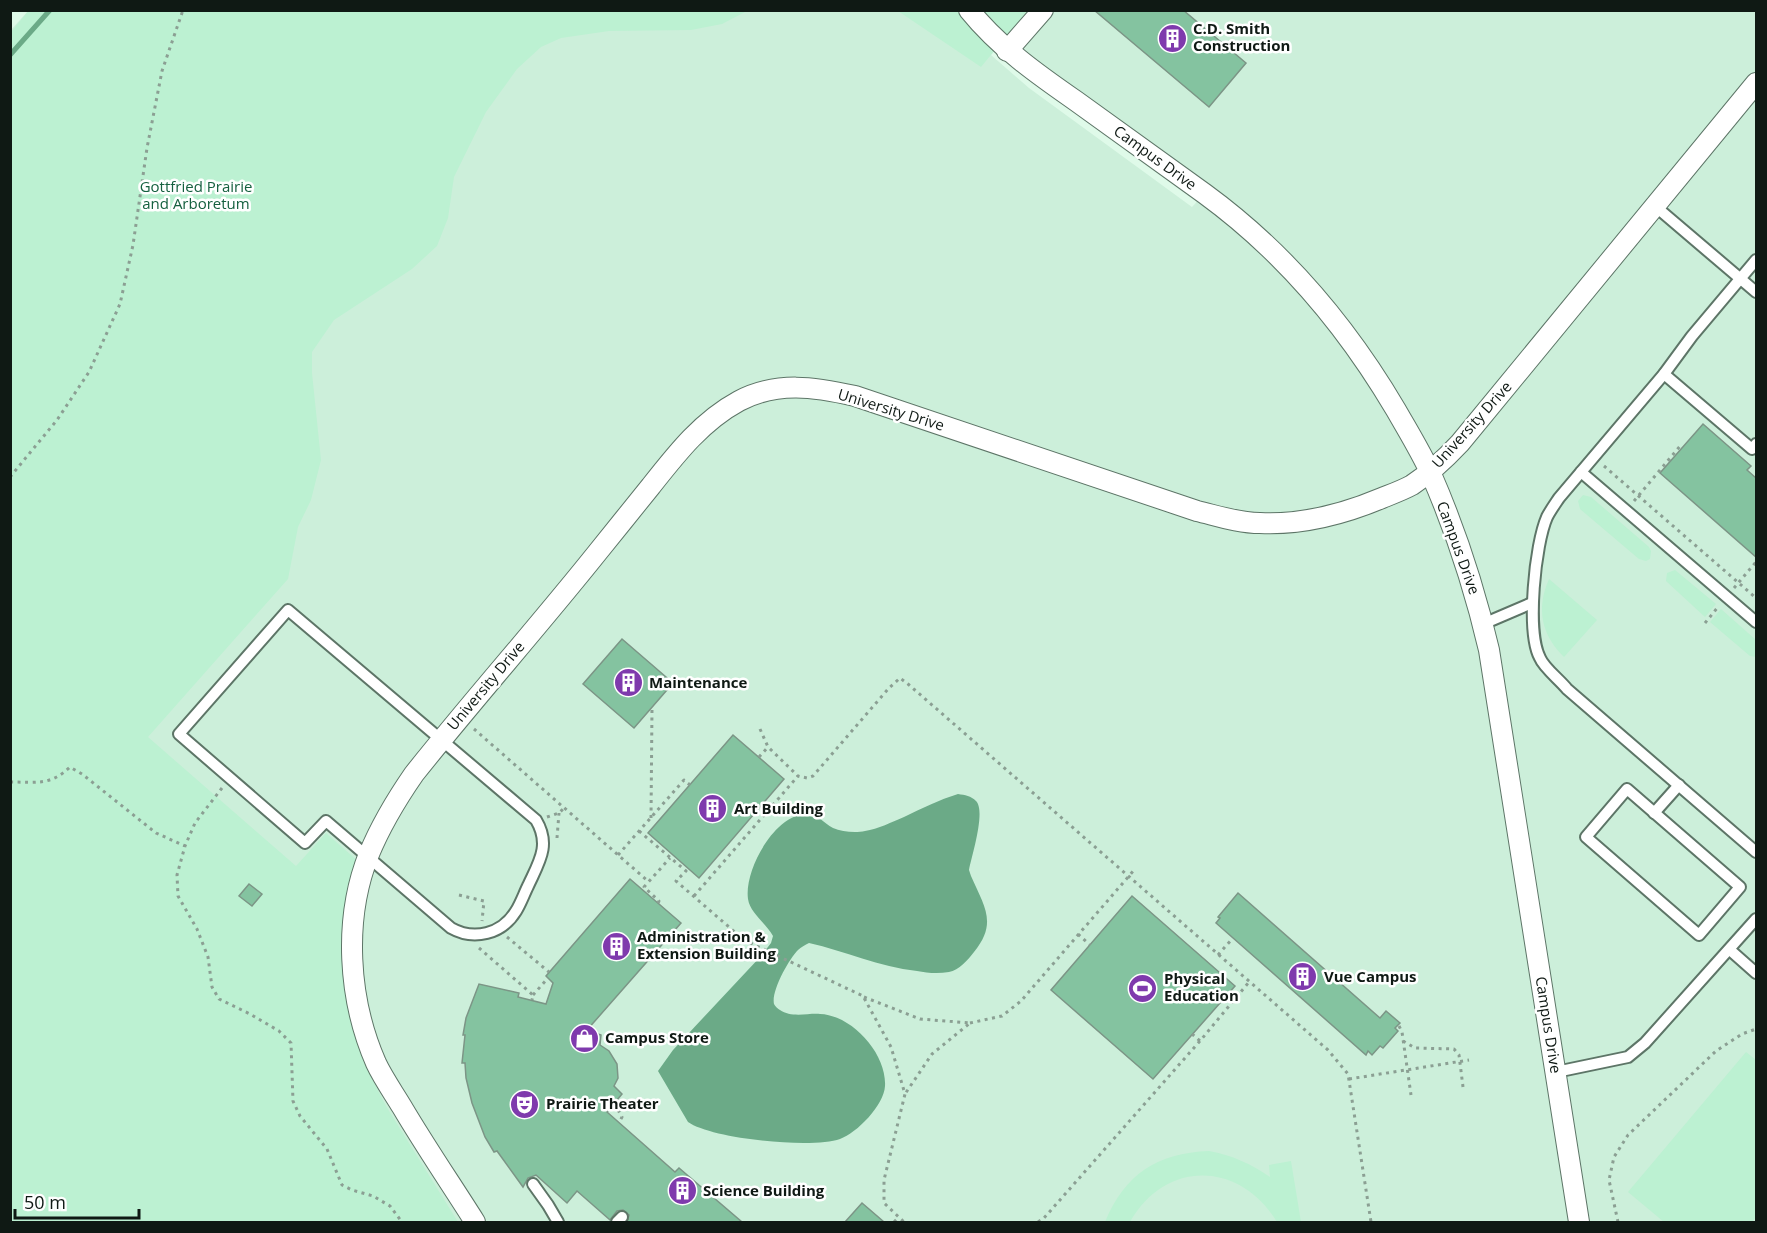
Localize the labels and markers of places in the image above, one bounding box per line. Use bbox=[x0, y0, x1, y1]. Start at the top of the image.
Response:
place label: C.D. Smith Construction bbox=[1193, 18, 1290, 55]
building icon: C.D. Smith Construction bbox=[1156, 22, 1188, 54]
building icon: Maintenance bbox=[612, 667, 644, 699]
place label: Maintenance bbox=[649, 672, 748, 692]
building icon: Art Building bbox=[697, 793, 729, 825]
place label: Art Building bbox=[734, 798, 824, 818]
place label: Administration & Extension Building bbox=[637, 926, 776, 963]
building icon: Administration & Extension Building bbox=[600, 930, 632, 962]
building icon: Vue Campus bbox=[1287, 961, 1319, 993]
place label: Vue Campus bbox=[1324, 966, 1417, 986]
place label: Physical Education bbox=[1164, 968, 1239, 1005]
sports icon: Physical Education bbox=[1127, 972, 1159, 1004]
shop icon: Campus Store bbox=[568, 1022, 600, 1054]
place label: Campus Store bbox=[605, 1027, 709, 1047]
theatre icon: Prairie Theater bbox=[509, 1088, 541, 1120]
place label: Prairie Theater bbox=[546, 1093, 659, 1113]
building icon: Science Building bbox=[666, 1175, 698, 1207]
place label: Science Building bbox=[703, 1180, 825, 1200]

